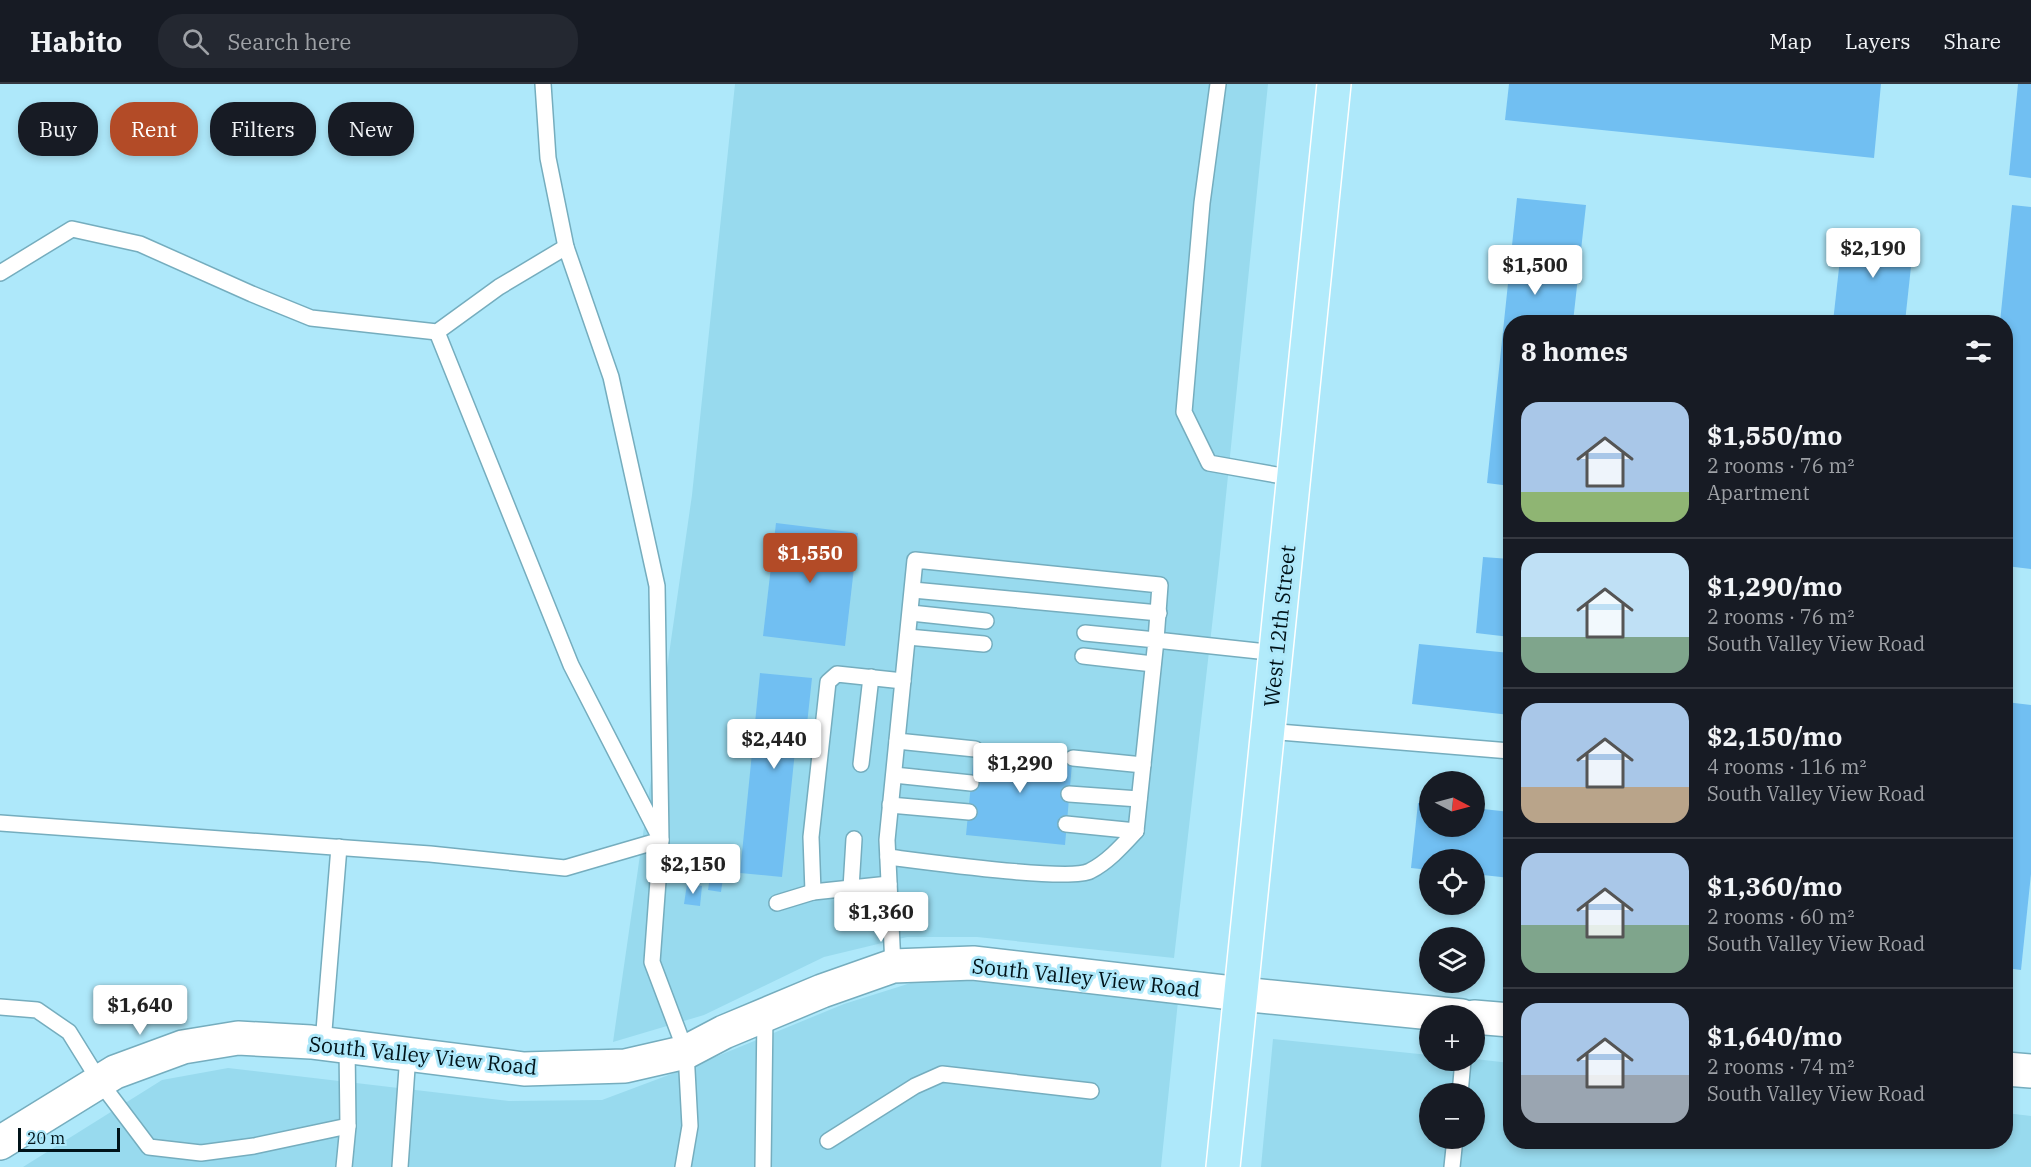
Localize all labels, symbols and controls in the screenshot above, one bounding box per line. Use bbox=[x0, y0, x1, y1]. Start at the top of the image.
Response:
search box bbox=[158, 14, 578, 68]
text: Habito bbox=[30, 23, 122, 60]
icon: search bbox=[179, 25, 212, 58]
text: Search here bbox=[227, 27, 351, 56]
text: Map bbox=[1769, 27, 1812, 55]
text: Layers bbox=[1845, 27, 1911, 55]
text: Share bbox=[1944, 27, 2001, 55]
chip: Buy bbox=[18, 102, 98, 156]
chip: Rent bbox=[110, 102, 198, 156]
chip: Filters bbox=[210, 102, 316, 156]
chip: New bbox=[328, 102, 414, 156]
pin: $2,190 bbox=[1824, 228, 1922, 279]
text: $2,190 bbox=[1840, 234, 1906, 261]
pin: $1,500 bbox=[1486, 245, 1584, 296]
text: $1,500 bbox=[1502, 251, 1568, 278]
text: 8 homes bbox=[1521, 334, 1628, 368]
icon: filters bbox=[1962, 335, 1995, 368]
text: $1,550/mo bbox=[1707, 418, 1842, 452]
icon: home bbox=[1569, 426, 1641, 498]
text: 2 rooms · 76 m² bbox=[1707, 452, 1854, 479]
text: Apartment bbox=[1707, 479, 1810, 506]
pin: $1,550 bbox=[761, 533, 859, 584]
text: $1,550 bbox=[777, 539, 843, 566]
street label: West 12th Street bbox=[1257, 544, 1301, 708]
text: $1,290/mo bbox=[1707, 569, 1842, 603]
icon: home bbox=[1569, 577, 1641, 649]
text: 2 rooms · 76 m² bbox=[1707, 603, 1854, 630]
text: South Valley View Road bbox=[1707, 630, 1925, 657]
pin: $2,440 bbox=[725, 719, 823, 770]
text: $2,150/mo bbox=[1707, 719, 1842, 753]
text: $2,440 bbox=[741, 725, 807, 752]
icon: home bbox=[1569, 727, 1641, 799]
pin: $1,290 bbox=[971, 743, 1069, 794]
text: $1,290 bbox=[987, 749, 1053, 776]
text: 4 rooms · 116 m² bbox=[1707, 753, 1866, 780]
north arrow bbox=[1419, 771, 1485, 837]
map controls bbox=[1419, 771, 1485, 1149]
text: South Valley View Road bbox=[1707, 780, 1925, 807]
pin: $2,150 bbox=[644, 844, 742, 895]
button: locate bbox=[1419, 849, 1485, 915]
text: $2,150 bbox=[660, 850, 726, 877]
text: $1,360/mo bbox=[1707, 869, 1842, 903]
icon: home bbox=[1569, 877, 1641, 949]
pin: $1,360 bbox=[832, 892, 930, 943]
text: $1,360 bbox=[848, 898, 914, 925]
text: 2 rooms · 60 m² bbox=[1707, 903, 1854, 930]
button: layers bbox=[1419, 927, 1485, 993]
text: South Valley View Road bbox=[1707, 930, 1925, 957]
street label: South Valley View Road bbox=[971, 951, 1202, 1003]
pin: $1,640 bbox=[91, 985, 189, 1036]
text: $1,640 bbox=[107, 991, 173, 1018]
button: + bbox=[1419, 1005, 1485, 1071]
text: $1,640/mo bbox=[1707, 1019, 1842, 1053]
icon: home bbox=[1569, 1027, 1641, 1099]
street label: South Valley View Road bbox=[308, 1029, 539, 1081]
text: 2 rooms · 74 m² bbox=[1707, 1053, 1854, 1080]
text: South Valley View Road bbox=[1707, 1080, 1925, 1107]
button: − bbox=[1419, 1083, 1485, 1149]
scale bar bbox=[18, 1125, 120, 1152]
text: 20 m bbox=[27, 1128, 65, 1148]

